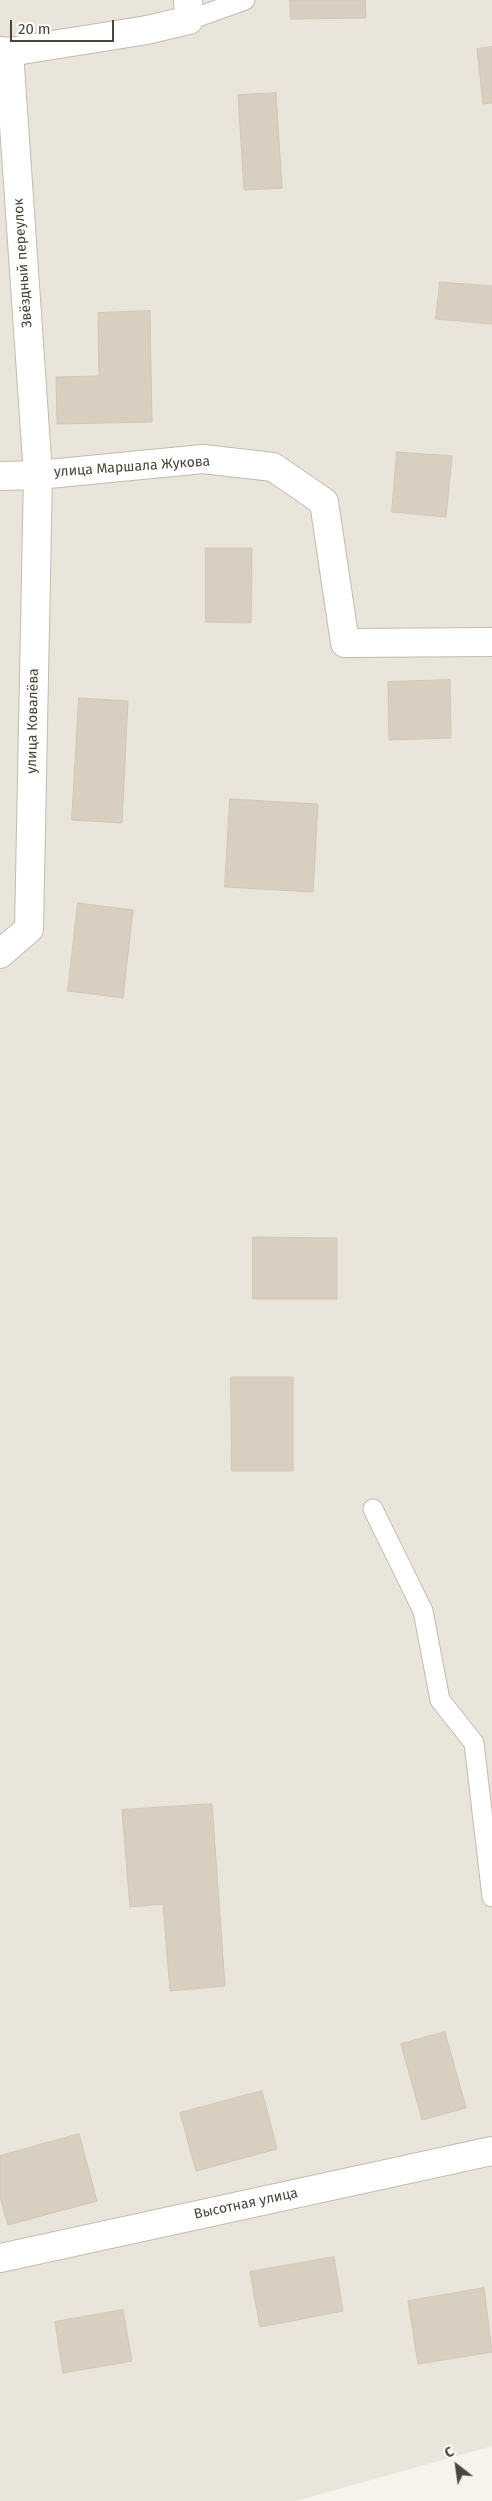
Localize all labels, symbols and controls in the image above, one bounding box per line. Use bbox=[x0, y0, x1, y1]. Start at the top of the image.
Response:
scale bar bbox=[12, 10, 116, 42]
text: 20 m bbox=[18, 20, 51, 38]
street label: Звёздный переулок bbox=[10, 198, 36, 328]
street label: улица Маршала Жукова bbox=[53, 453, 211, 481]
street label: улица Ковалёва bbox=[24, 668, 42, 774]
street label: Высотная улица bbox=[193, 2185, 299, 2223]
north arrow bbox=[432, 2441, 482, 2491]
text: С bbox=[442, 2443, 457, 2462]

